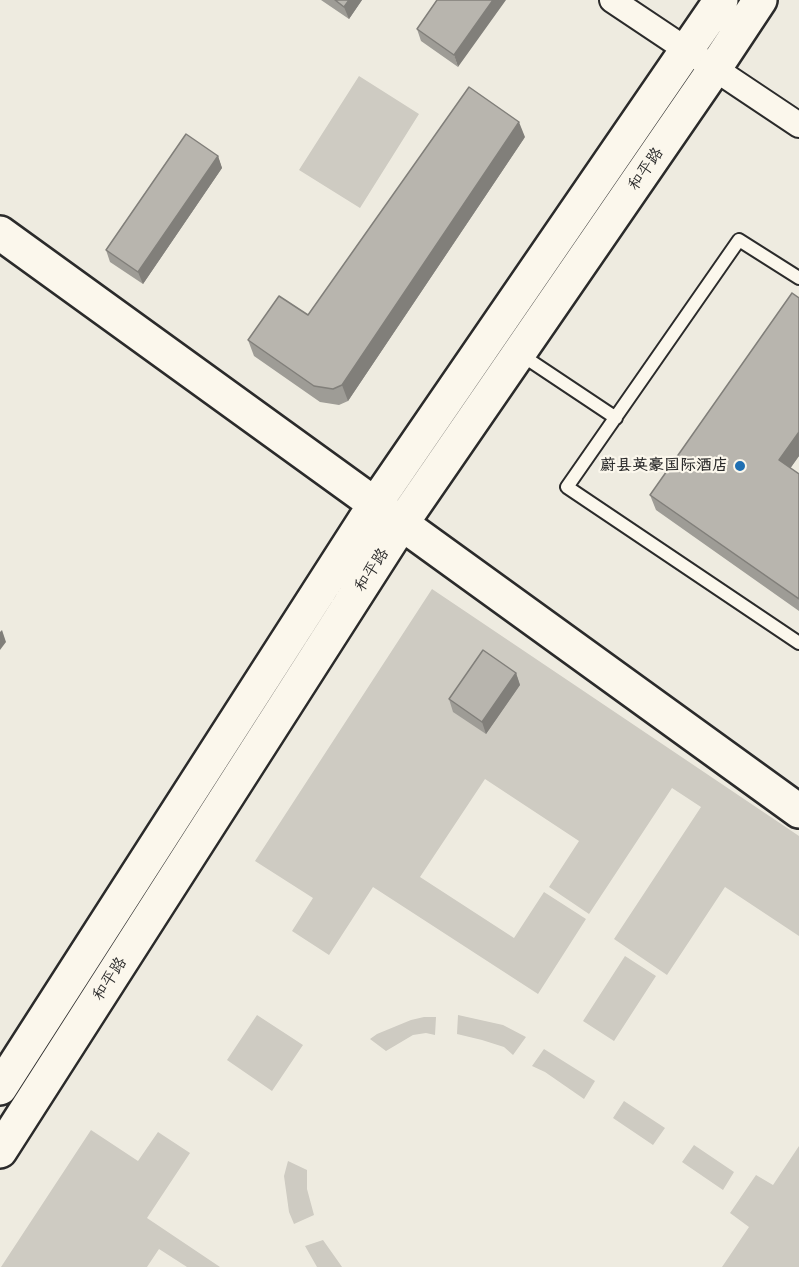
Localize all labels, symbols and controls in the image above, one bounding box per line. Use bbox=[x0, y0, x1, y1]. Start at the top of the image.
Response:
street label: 和平路 bbox=[624, 144, 668, 194]
place label: 蔚县英豪国际酒店 bbox=[600, 456, 728, 476]
marker: 蔚县英豪国际酒店 bbox=[733, 459, 747, 473]
street label: 和平路 bbox=[351, 545, 393, 595]
street label: 和平路 bbox=[89, 954, 131, 1004]

